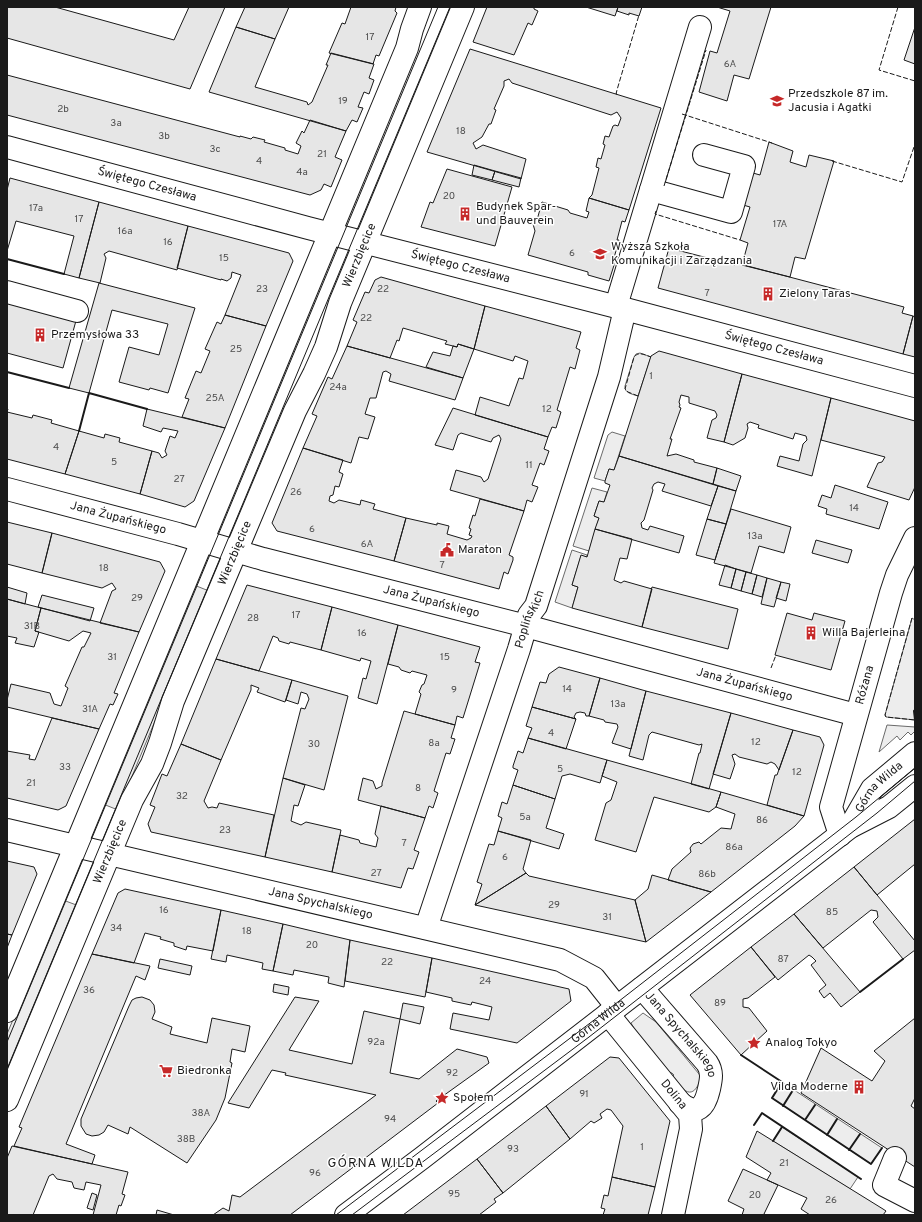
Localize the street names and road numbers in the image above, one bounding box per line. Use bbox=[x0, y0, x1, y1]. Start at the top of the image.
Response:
street label: Świętego Czesława bbox=[96, 164, 198, 206]
street label: Wierzbięcice bbox=[339, 221, 380, 290]
street label: Świętego Czesława bbox=[409, 247, 512, 287]
street label: Świętego Czesława bbox=[723, 328, 825, 369]
street label: Jana Żupańskiego bbox=[68, 498, 168, 539]
street label: Wierzbięcice bbox=[215, 518, 256, 588]
street label: Jana Żupańskiego bbox=[381, 582, 481, 622]
street label: Poplińskich bbox=[512, 588, 548, 650]
street label: Jana Żupańskiego bbox=[695, 664, 795, 706]
street label: Różana bbox=[852, 664, 878, 707]
street label: Górna Wilda bbox=[852, 758, 907, 816]
street label: Wierzbięcice bbox=[90, 817, 131, 886]
street label: Jana Spychalskiego bbox=[267, 884, 375, 924]
street label: Jana Spychalskiego bbox=[641, 989, 719, 1078]
street label: Górna Wilda bbox=[568, 995, 629, 1048]
street label: Dolina bbox=[657, 1076, 691, 1113]

